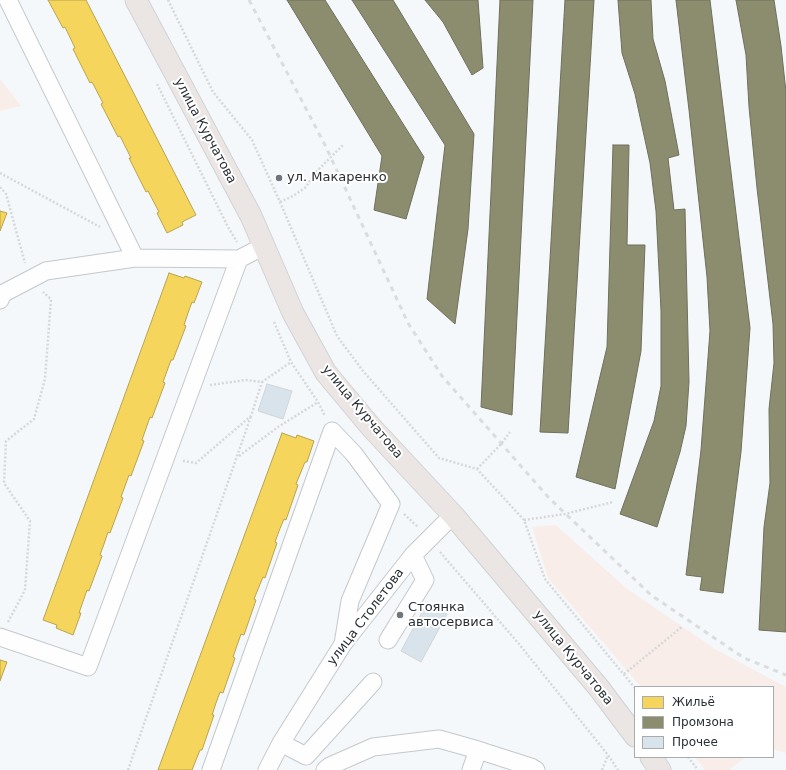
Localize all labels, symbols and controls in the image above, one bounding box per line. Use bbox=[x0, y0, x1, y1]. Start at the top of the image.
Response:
street label: улица Курчатова bbox=[171, 76, 239, 186]
place label: ул. Макаренко bbox=[287, 170, 387, 186]
marker: ул. Макаренко bbox=[274, 173, 284, 183]
street label: улица Курчатова bbox=[318, 362, 406, 462]
street label: улица Столетова bbox=[324, 565, 408, 669]
place label: Стоянка автосервиса bbox=[408, 600, 494, 631]
street label: улица Курчатова bbox=[530, 607, 616, 709]
marker: Стоянка автосервиса bbox=[395, 610, 405, 620]
legend bbox=[634, 686, 774, 758]
text: Жильё bbox=[672, 695, 715, 709]
text: Промзона bbox=[672, 715, 734, 729]
text: Прочее bbox=[672, 735, 718, 749]

